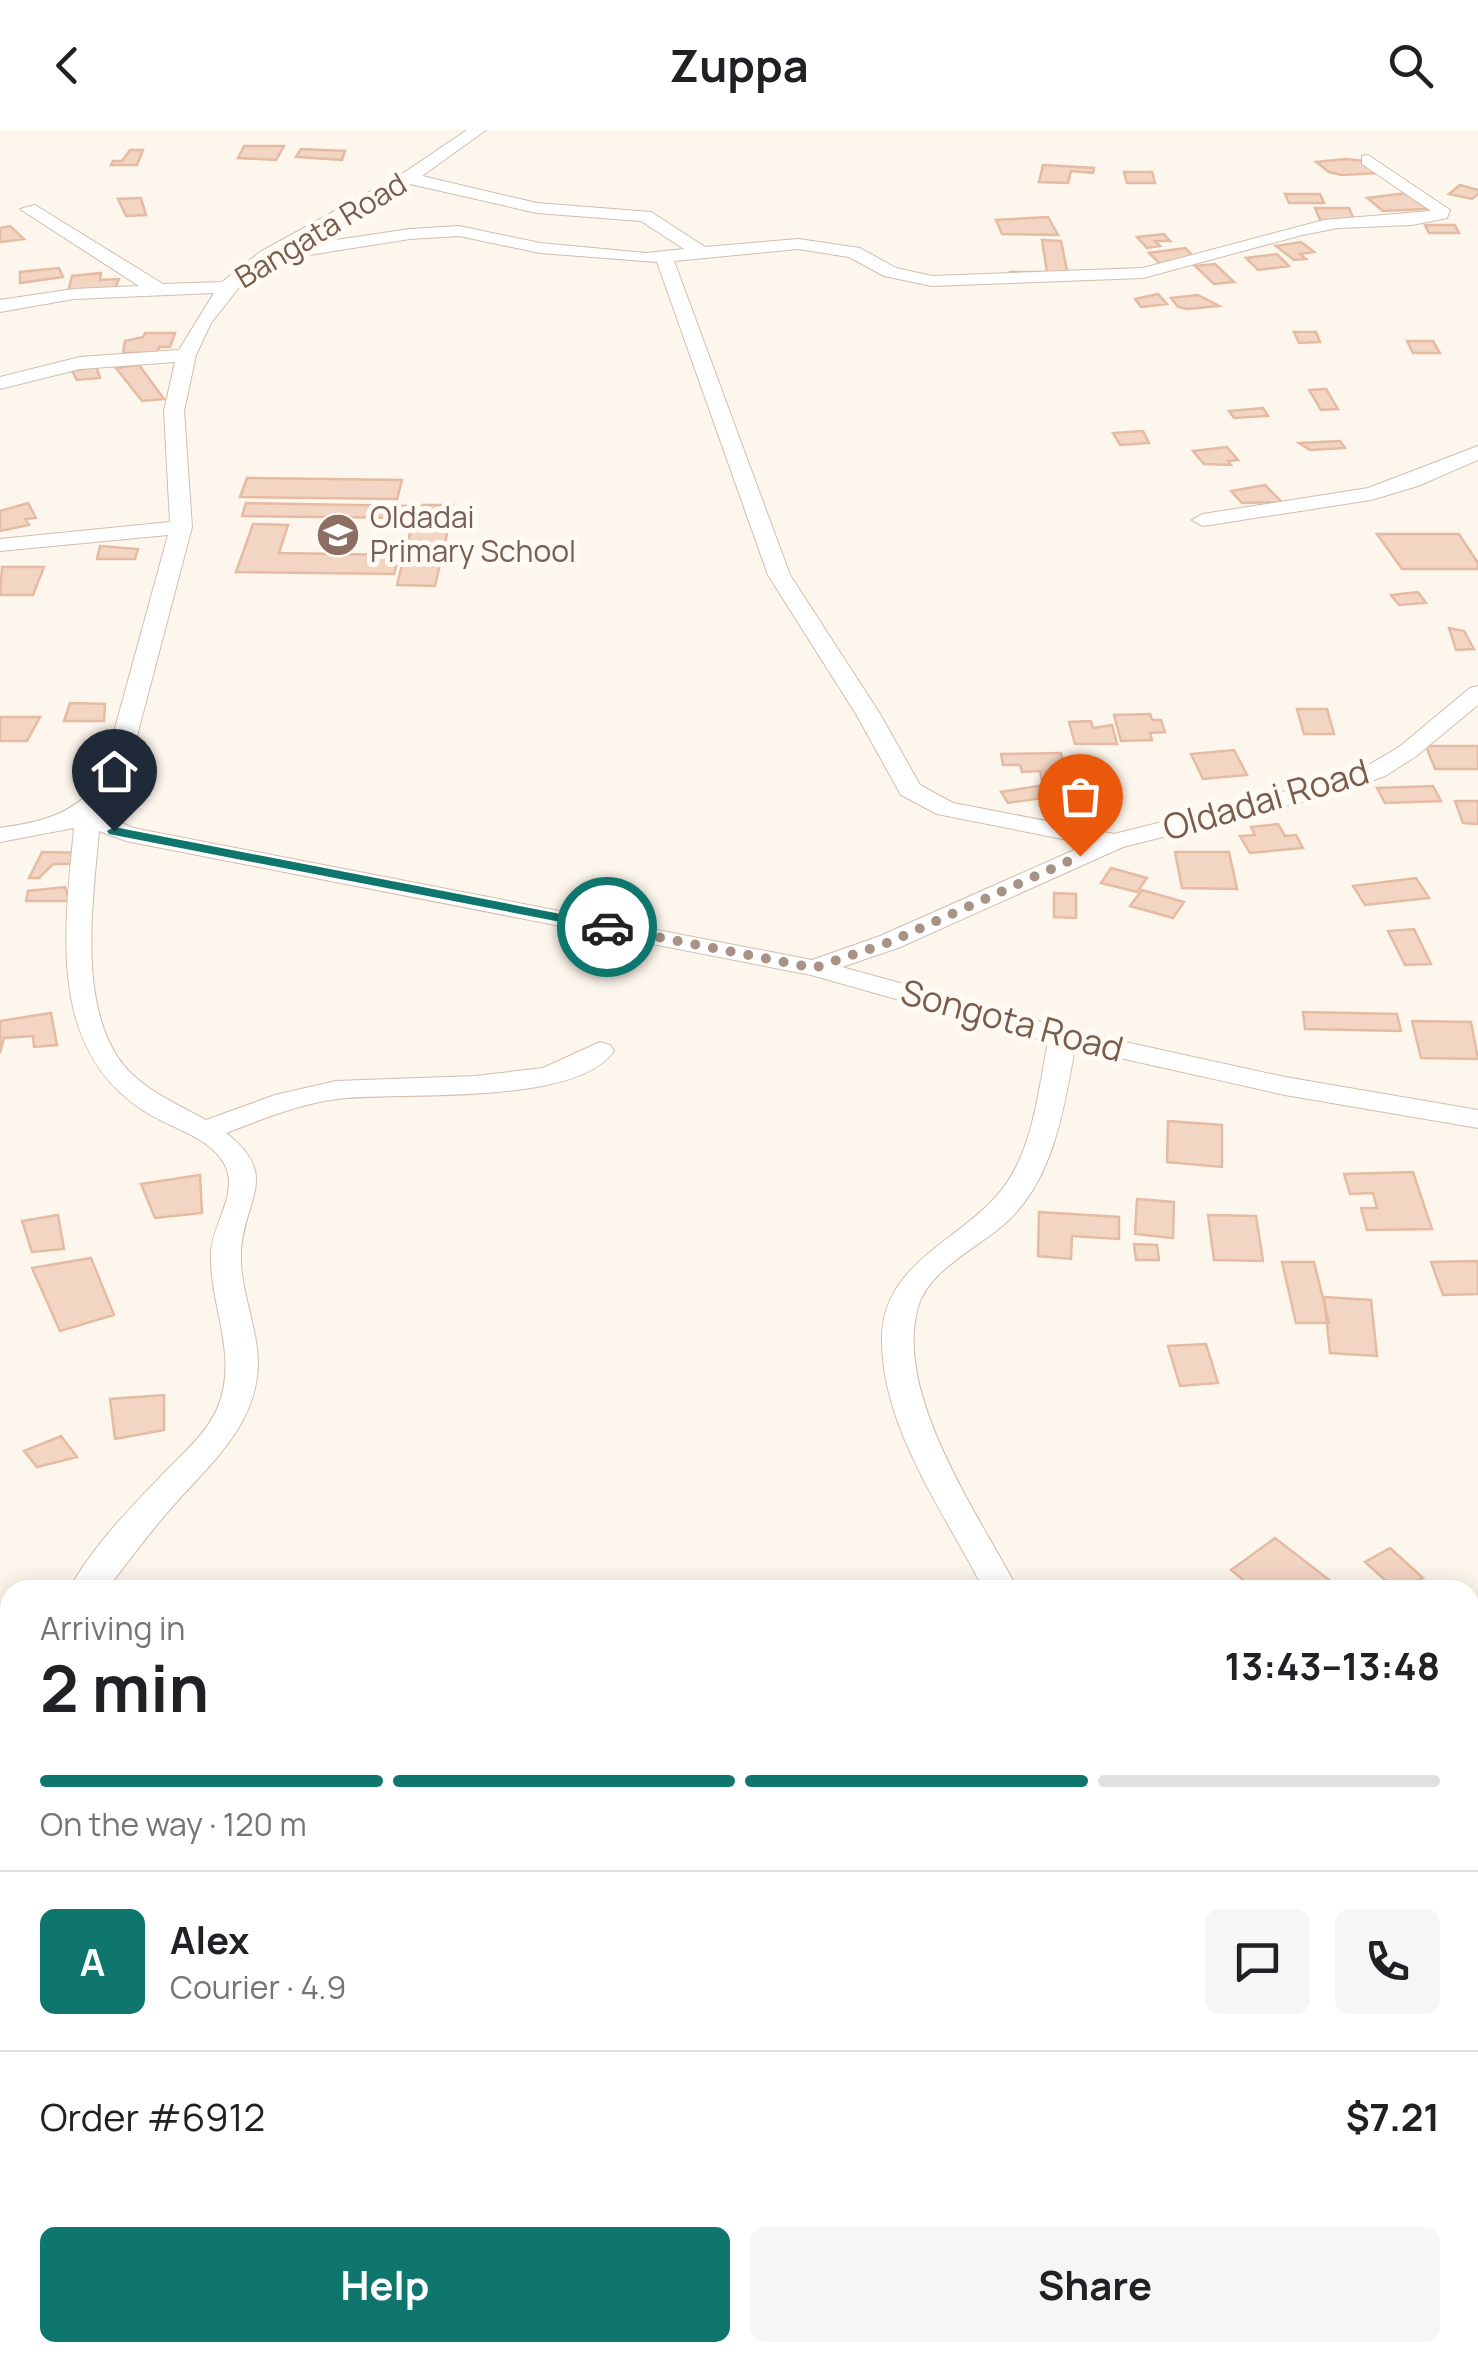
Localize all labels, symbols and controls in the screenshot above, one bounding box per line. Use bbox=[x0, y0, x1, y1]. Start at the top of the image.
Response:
text: Zuppa bbox=[669, 34, 809, 96]
icon: back bbox=[40, 38, 95, 93]
icon: search bbox=[1383, 38, 1438, 93]
street label: Bangata Road bbox=[227, 162, 414, 297]
place label: Oldadai Primary School bbox=[370, 496, 576, 571]
school or university icon: Oldadai Primary School bbox=[315, 512, 361, 558]
pin bbox=[72, 729, 157, 832]
icon: home bbox=[87, 744, 142, 799]
street label: Oldadai Road bbox=[1157, 747, 1374, 851]
pin bbox=[1038, 754, 1123, 857]
icon: bag bbox=[1053, 769, 1108, 824]
courier bbox=[557, 877, 657, 977]
icon: car bbox=[580, 900, 635, 955]
street label: Songota Road bbox=[896, 967, 1129, 1073]
text: Arriving in bbox=[40, 1606, 185, 1650]
text: 13:43–13:48 bbox=[1225, 1639, 1440, 1691]
text: 2 min bbox=[40, 1643, 209, 1732]
text: On the way · 120 m bbox=[40, 1802, 307, 1846]
button: chat bbox=[1205, 1909, 1310, 2014]
button: phone bbox=[1335, 1909, 1440, 2014]
text: Alex bbox=[170, 1913, 249, 1965]
text: A bbox=[80, 1935, 105, 1987]
text: Courier · 4.9 bbox=[170, 1965, 346, 2009]
text: Order #6912 bbox=[40, 2090, 265, 2142]
text: $7.21 bbox=[1346, 2090, 1440, 2142]
button: Help bbox=[40, 2227, 730, 2342]
button: Share bbox=[750, 2227, 1440, 2342]

